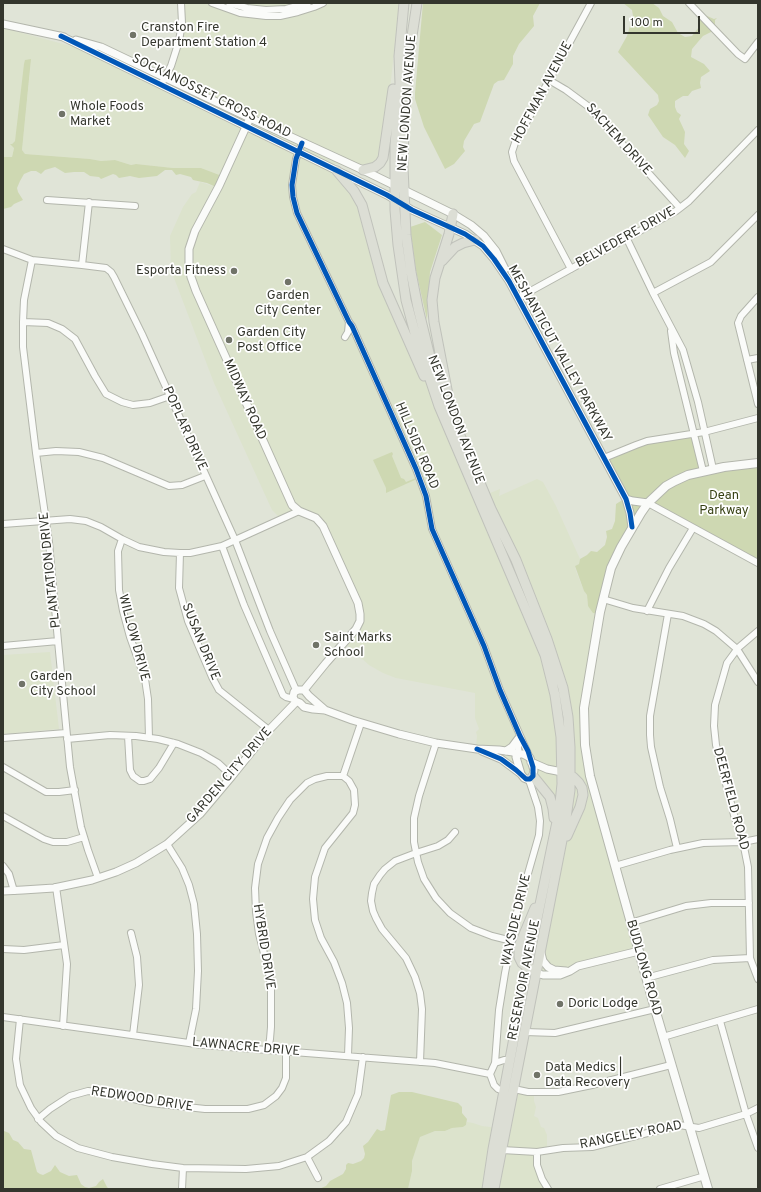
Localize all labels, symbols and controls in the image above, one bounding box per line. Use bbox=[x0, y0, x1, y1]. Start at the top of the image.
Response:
scale bar bbox=[625, 8, 702, 34]
text: 100 m bbox=[630, 15, 663, 31]
place label: Cranston Fire Department Station 4 bbox=[141, 20, 267, 51]
marker: Cranston Fire Department Station 4 bbox=[128, 30, 138, 40]
street label: NEW LONDON AVENUE bbox=[395, 34, 421, 172]
street label: HOFFMAN AVENUE bbox=[509, 39, 577, 147]
street label: SOCKANOSSET CROSS ROAD bbox=[129, 52, 293, 142]
place label: Whole Foods Market bbox=[70, 99, 144, 130]
street label: SACHEM DRIVE bbox=[582, 101, 654, 179]
marker: Whole Foods Market bbox=[57, 109, 67, 119]
street label: BELVEDERE DRIVE bbox=[574, 204, 678, 272]
place label: Esporta Fitness bbox=[136, 263, 226, 279]
street label: MESHANTICUT VALLEY PARKWAY bbox=[504, 263, 614, 445]
marker: Esporta Fitness bbox=[229, 266, 239, 276]
marker: Garden City Center bbox=[283, 277, 293, 287]
place label: Garden City Center bbox=[255, 288, 321, 319]
place label: Garden City Post Office bbox=[237, 325, 306, 356]
marker: Garden City Post Office bbox=[224, 335, 234, 345]
street label: NEW LONDON AVENUE bbox=[423, 353, 487, 487]
street label: MIDWAY ROAD bbox=[219, 357, 269, 443]
street label: POPLAR DRIVE bbox=[158, 384, 210, 474]
street label: HILLSIDE ROAD bbox=[391, 400, 441, 492]
park label: Dean Parkway bbox=[699, 488, 749, 519]
street label: PLANTATION DRIVE bbox=[37, 511, 65, 629]
street label: WILLOW DRIVE bbox=[114, 593, 152, 683]
street label: SUSAN DRIVE bbox=[177, 601, 223, 683]
place label: Saint Marks School bbox=[324, 630, 392, 661]
marker: Saint Marks School bbox=[311, 640, 321, 650]
place label: Garden City School bbox=[30, 669, 96, 700]
marker: Garden City School bbox=[17, 679, 27, 689]
street label: GARDEN CITY DRIVE bbox=[184, 725, 276, 827]
street label: DEERFIELD ROAD bbox=[709, 746, 751, 852]
street label: WAYSIDE DRIVE bbox=[499, 872, 535, 968]
street label: HYBRID DRIVE bbox=[249, 903, 277, 991]
street label: RESERVOIR AVENUE bbox=[506, 918, 544, 1042]
street label: BUDLONG ROAD bbox=[622, 918, 664, 1018]
place label: Doric Lodge bbox=[568, 996, 638, 1012]
marker: Doric Lodge bbox=[555, 999, 565, 1009]
street label: LAWNACRE DRIVE bbox=[191, 1035, 301, 1061]
place label: Data Medics | Data Recovery bbox=[545, 1060, 630, 1091]
marker: Data Medics | Data Recovery bbox=[532, 1070, 542, 1080]
street label: REDWOOD DRIVE bbox=[90, 1084, 194, 1116]
street label: RANGELEY ROAD bbox=[578, 1118, 684, 1154]

